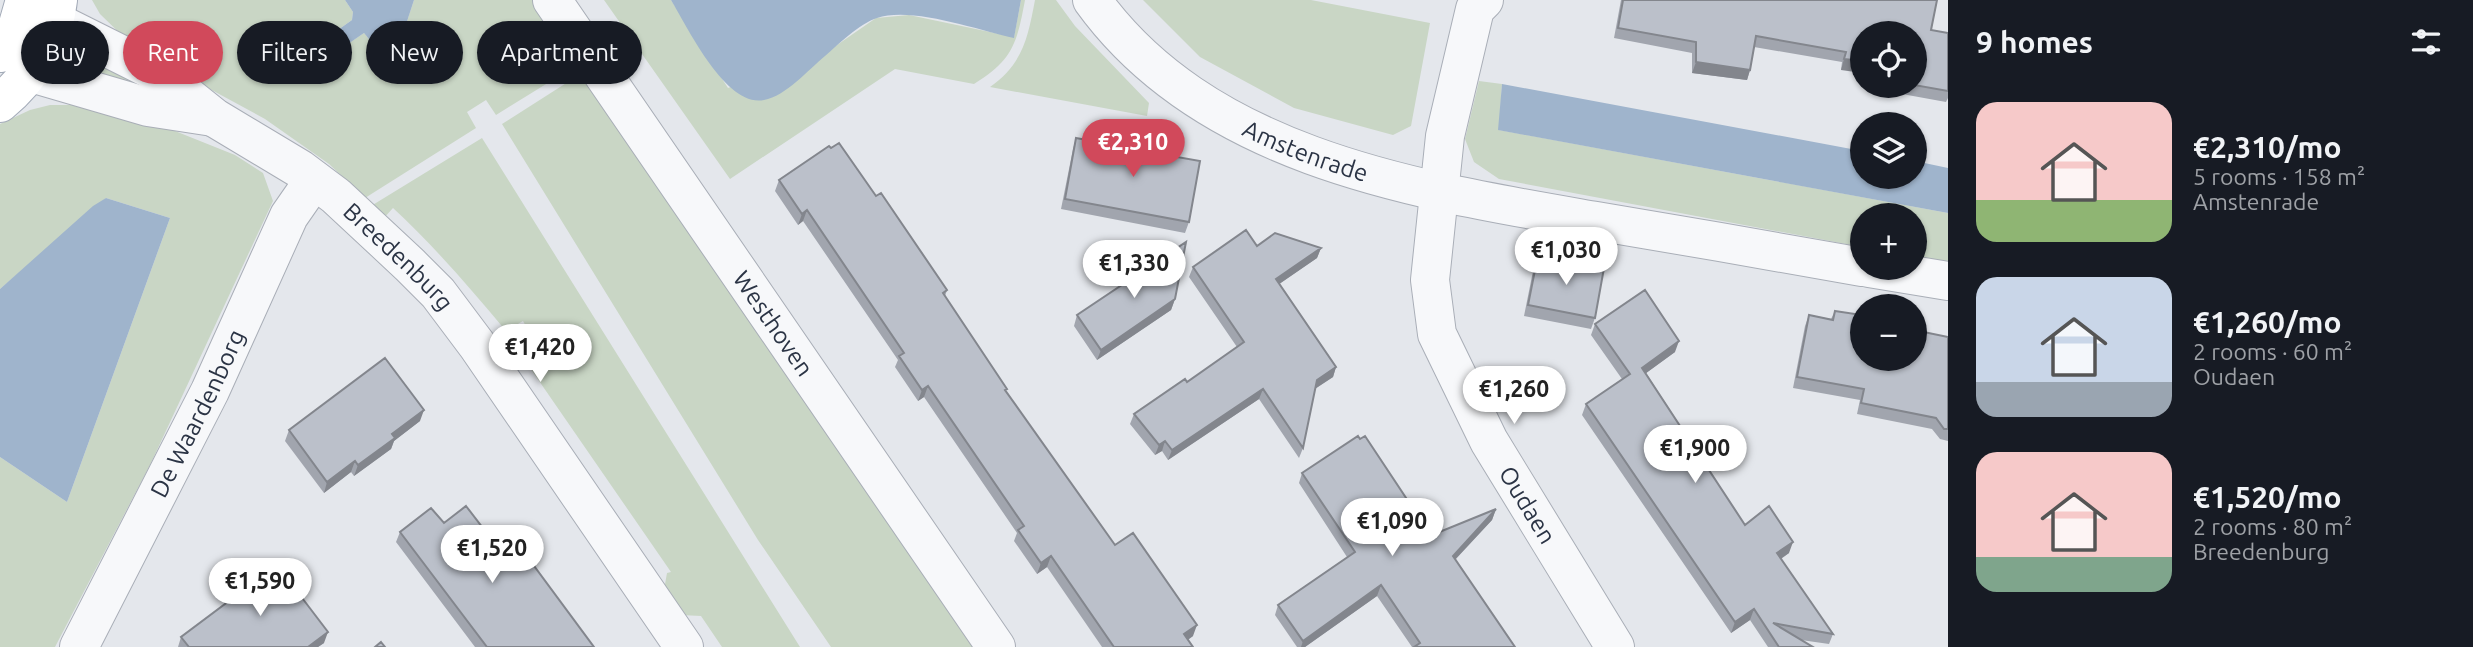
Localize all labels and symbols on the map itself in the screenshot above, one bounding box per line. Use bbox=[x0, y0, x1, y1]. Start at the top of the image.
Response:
street label: Amstenrade bbox=[1239, 114, 1371, 186]
pin: €2,310 bbox=[1076, 120, 1190, 179]
street label: Breedenburg bbox=[338, 197, 459, 315]
pin: €1,030 bbox=[1509, 228, 1623, 287]
pin: €1,330 bbox=[1077, 240, 1191, 300]
street label: Westhoven bbox=[728, 266, 819, 381]
pin: €1,420 bbox=[483, 324, 597, 384]
street label: De Waardenborg bbox=[145, 325, 249, 501]
pin: €1,260 bbox=[1457, 366, 1571, 426]
pin: €1,900 bbox=[1638, 426, 1752, 485]
street label: Oudaen bbox=[1494, 461, 1562, 548]
pin: €1,090 bbox=[1335, 498, 1449, 558]
pin: €1,520 bbox=[435, 526, 549, 585]
pin: €1,590 bbox=[203, 558, 317, 618]

